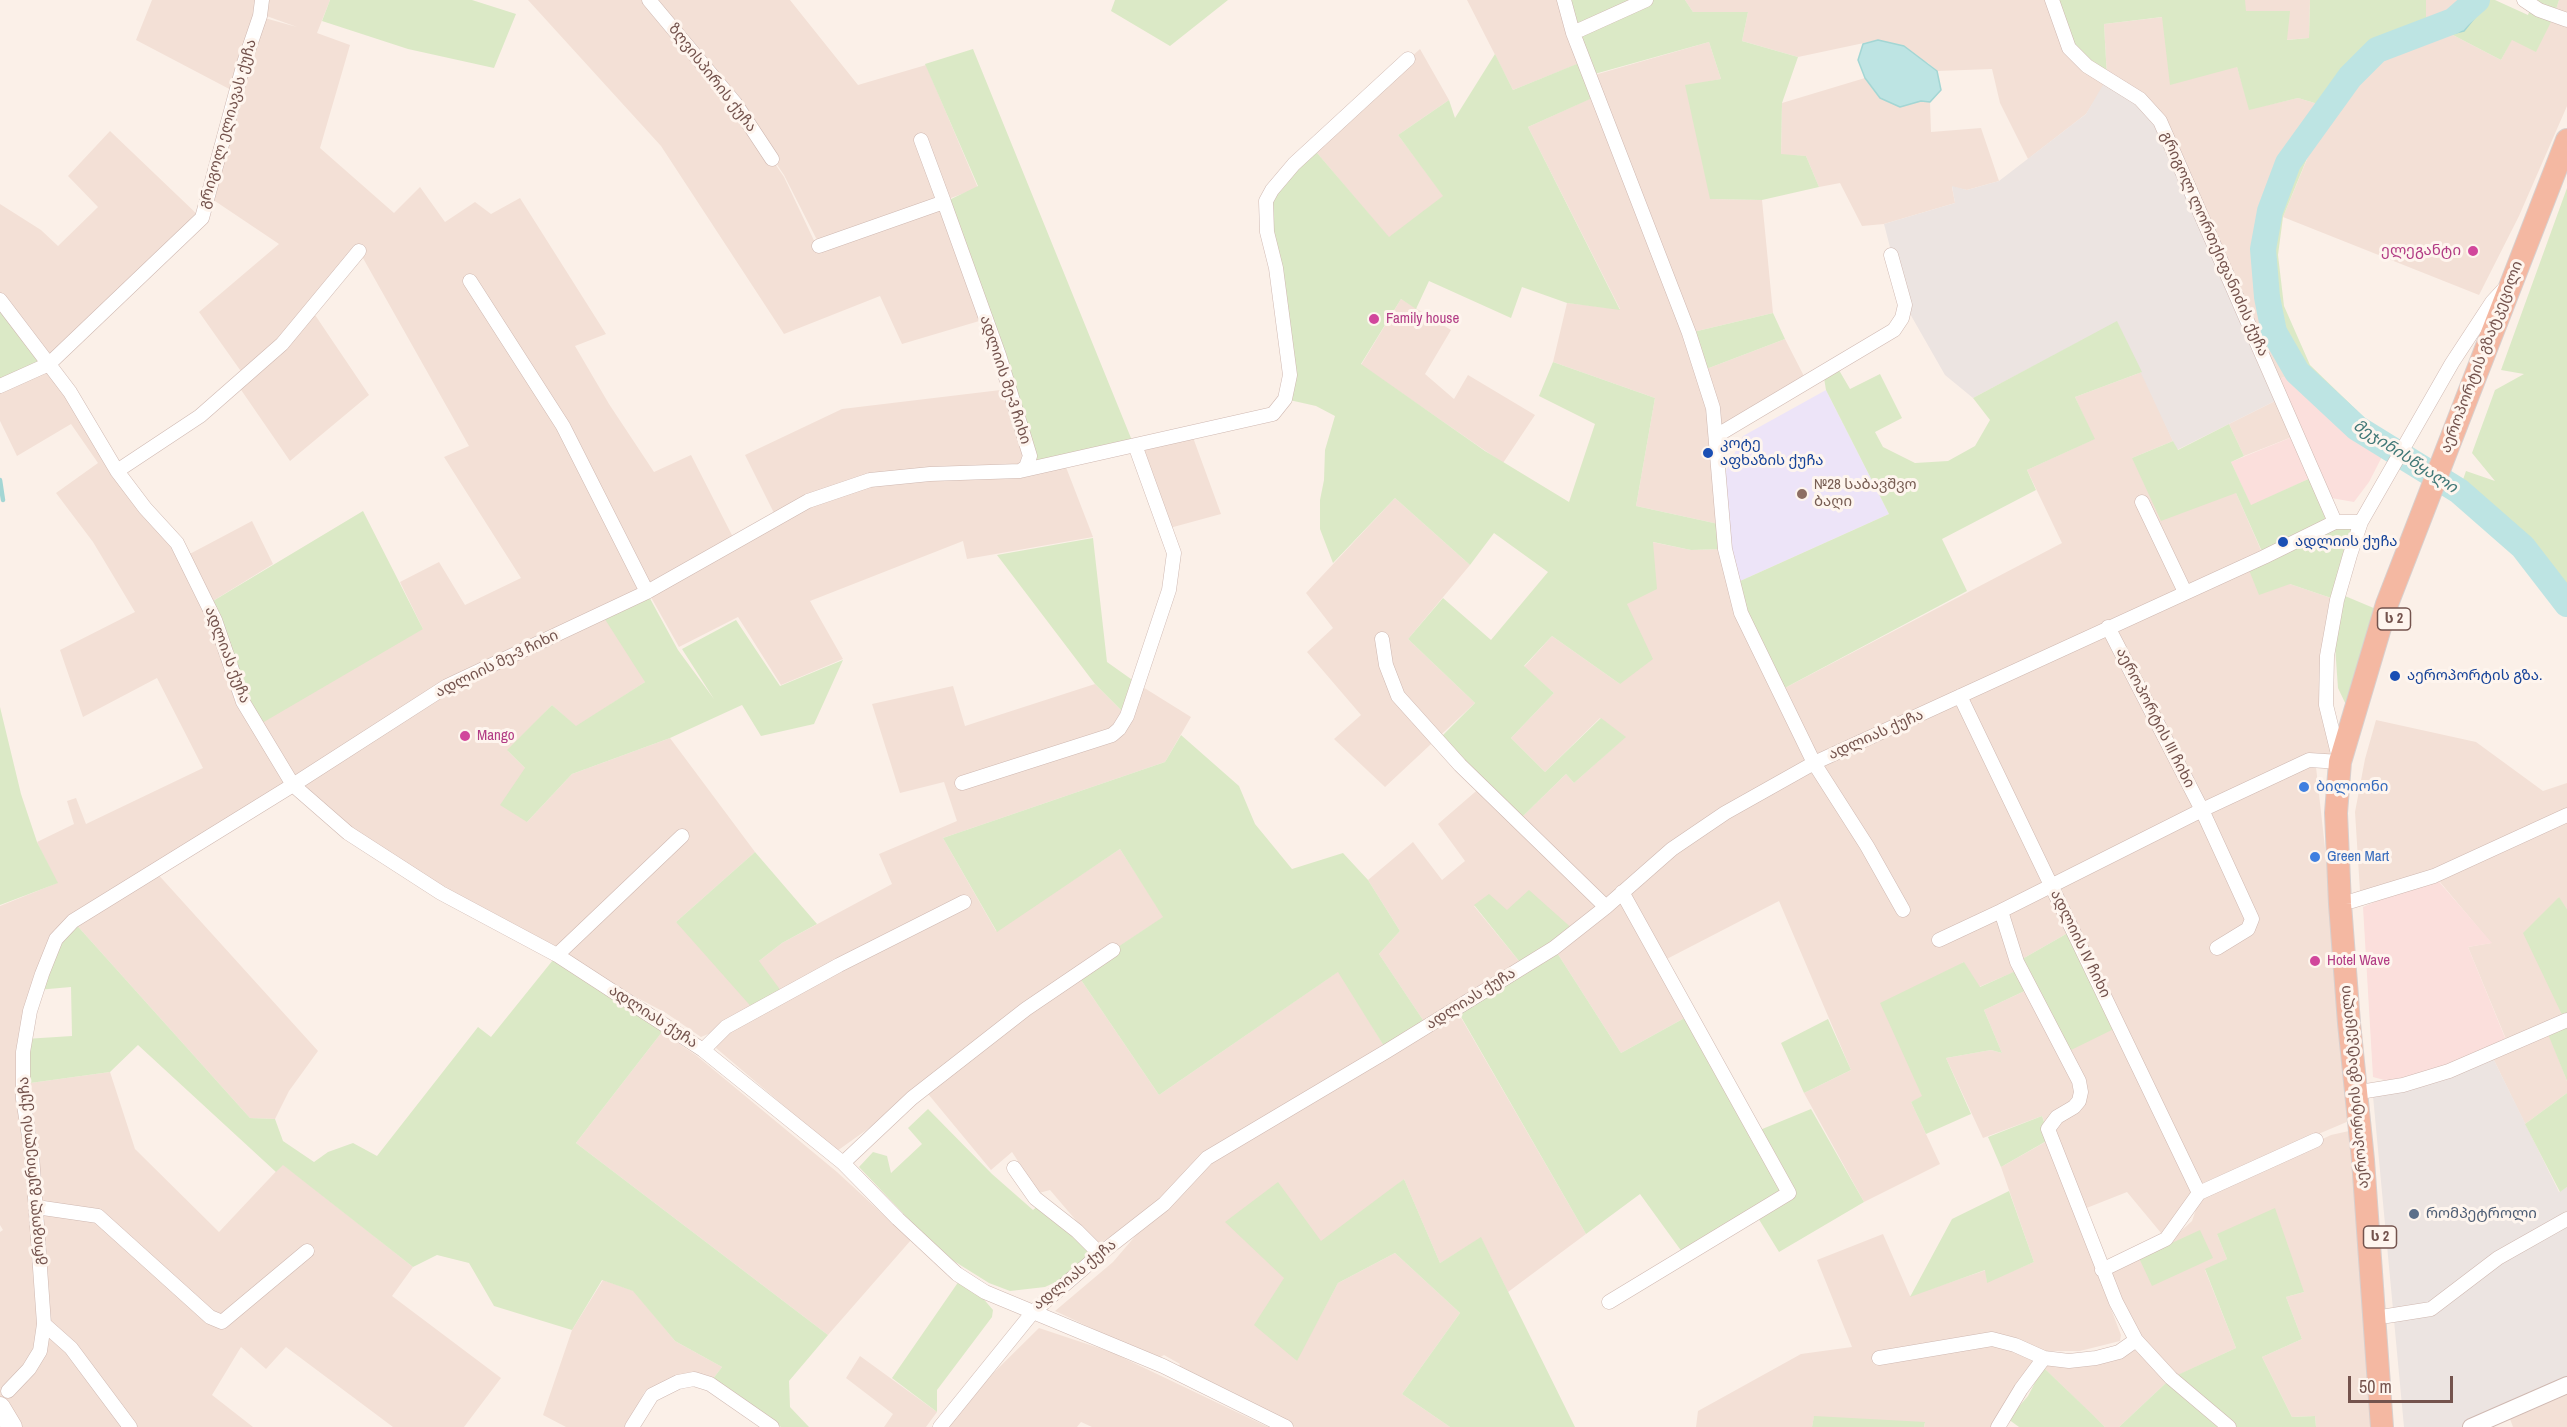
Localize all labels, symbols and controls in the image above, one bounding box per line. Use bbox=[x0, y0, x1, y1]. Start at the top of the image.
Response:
street label: ზღვისპირის ქუჩა bbox=[664, 20, 760, 136]
street label: გრიგოლ ელიავას ქუჩა bbox=[195, 37, 261, 211]
street label: გრიგოლ ლორთქიფანიძის ქუჩა bbox=[2156, 129, 2272, 359]
place label: ელეგანტი bbox=[2381, 242, 2461, 260]
marker: ელეგანტი bbox=[2466, 244, 2480, 258]
street label: აეროპორტის გზატკეცილი bbox=[2437, 258, 2527, 456]
place label: Family house bbox=[1386, 310, 1459, 328]
marker: Family house bbox=[1367, 312, 1381, 326]
street label: ადლიის მე-3 ჩიხი bbox=[976, 313, 1034, 447]
water label: მეჯინისწყალი bbox=[2349, 416, 2461, 498]
place label: კოტე აფხაზის ქუჩა bbox=[1720, 435, 1824, 470]
marker: კოტე აფხაზის ქუჩა bbox=[1701, 446, 1715, 460]
place label: №28 საბავშვო ბაღი bbox=[1814, 476, 1917, 511]
marker: №28 საბავშვო ბაღი bbox=[1795, 487, 1809, 501]
place label: ადლიის ქუჩა bbox=[2295, 533, 2398, 551]
marker: ადლიის ქუჩა bbox=[2276, 535, 2290, 549]
street label: ადლიას ქუჩა bbox=[200, 604, 254, 706]
road number: ს 2 bbox=[2378, 608, 2410, 630]
street label: ადლიის მე-3 ჩიხი bbox=[433, 626, 561, 702]
street label: აეროპორტის III ჩიხი bbox=[2112, 645, 2198, 791]
place label: აეროპორტის გზა. bbox=[2407, 667, 2542, 685]
marker: აეროპორტის გზა. bbox=[2388, 669, 2402, 683]
street label: ადლიას ქუჩა bbox=[1826, 706, 1926, 764]
place label: Mango bbox=[477, 727, 515, 745]
marker: Mango bbox=[458, 729, 472, 743]
place label: ბილიონი bbox=[2316, 778, 2388, 796]
marker: ბილიონი bbox=[2297, 780, 2311, 794]
place label: Green Mart bbox=[2327, 848, 2389, 866]
marker: Green Mart bbox=[2308, 850, 2322, 864]
street label: ადლიის IV ჩიხი bbox=[2046, 887, 2114, 1001]
place label: Hotel Wave bbox=[2327, 952, 2390, 970]
marker: Hotel Wave bbox=[2308, 954, 2322, 968]
street label: ადლიას ქუჩა bbox=[1423, 964, 1519, 1034]
street label: ადლიას ქუჩა bbox=[605, 982, 701, 1052]
street label: აეროპორტის გზატკეცილი bbox=[2337, 984, 2373, 1190]
street label: გრიგოლ გურიელის ქუჩა bbox=[15, 1076, 49, 1266]
place label: რომპეტროლი bbox=[2426, 1205, 2537, 1223]
marker: რომპეტროლი bbox=[2407, 1207, 2421, 1221]
road number: ს 2 bbox=[2364, 1226, 2396, 1248]
street label: ადლიას ქუჩა bbox=[1030, 1236, 1120, 1314]
scale bar bbox=[2351, 1364, 2456, 1402]
text: 50 m bbox=[2359, 1374, 2392, 1399]

